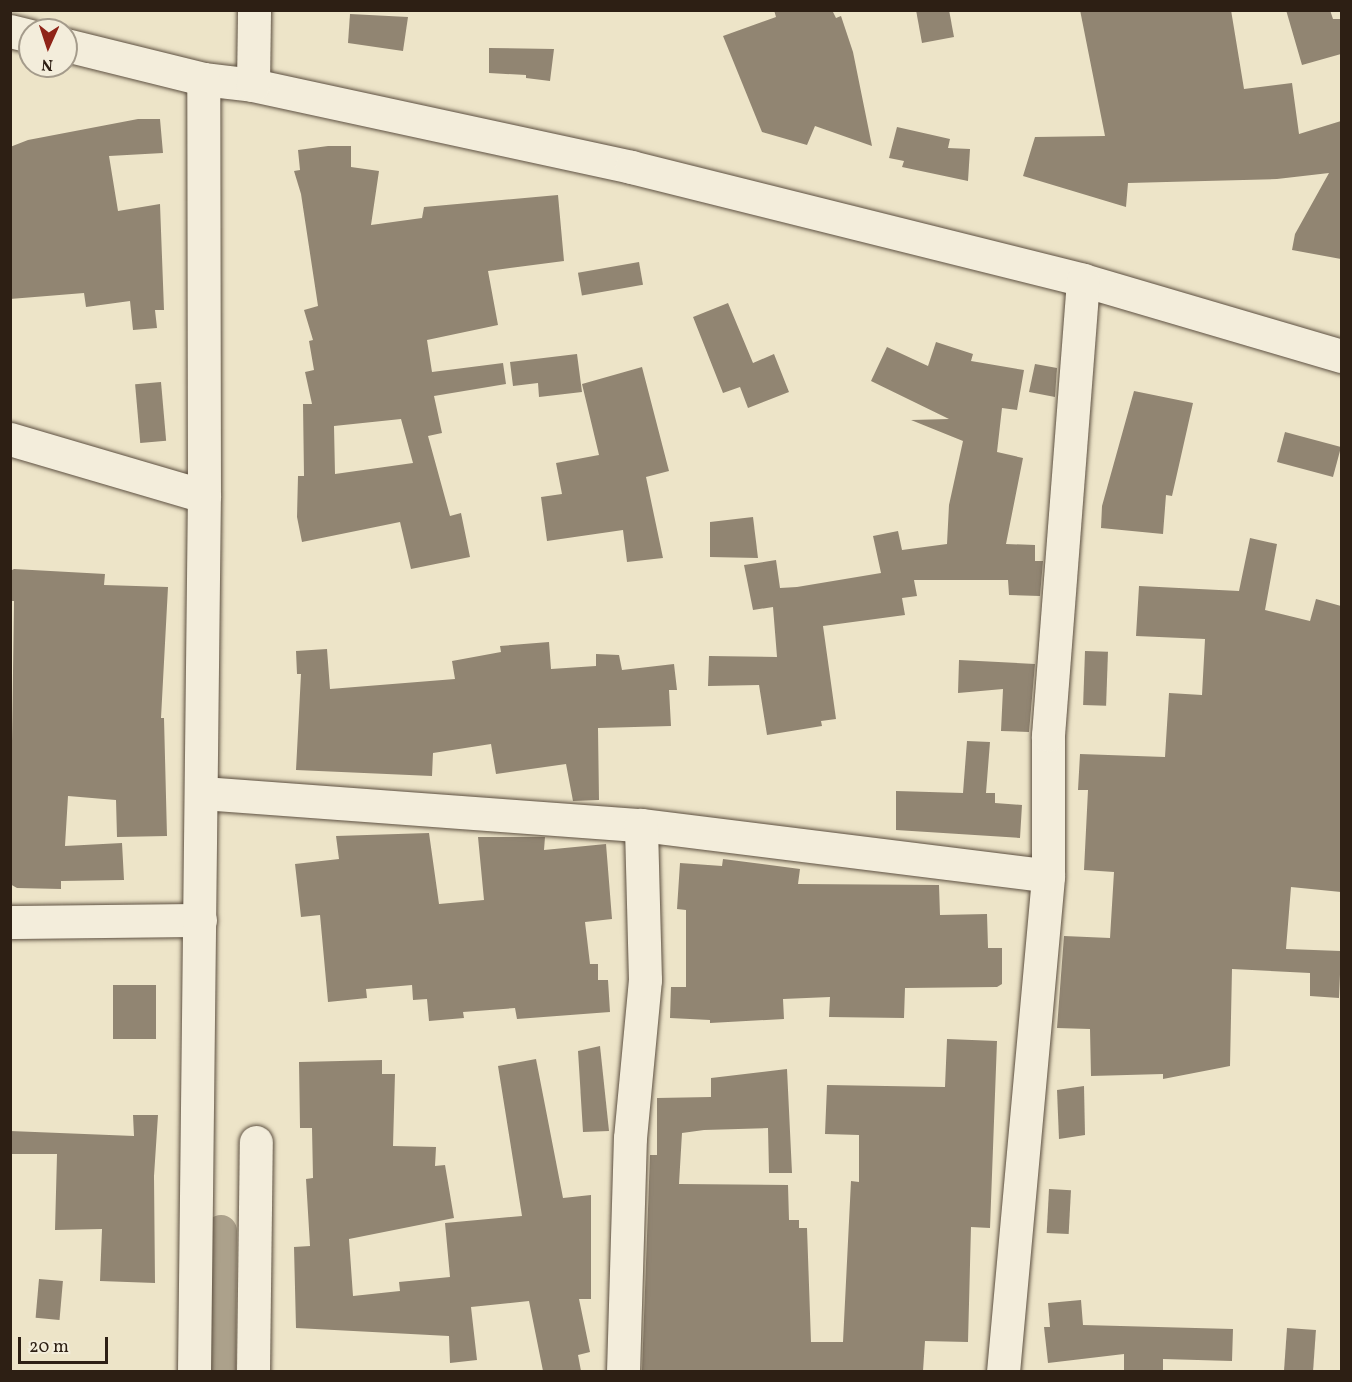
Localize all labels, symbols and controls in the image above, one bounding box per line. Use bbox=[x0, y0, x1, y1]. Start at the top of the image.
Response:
north arrow bbox=[18, 18, 78, 78]
text: N bbox=[41, 53, 54, 75]
scale bar bbox=[21, 1325, 111, 1363]
text: 20 m bbox=[29, 1335, 69, 1360]

